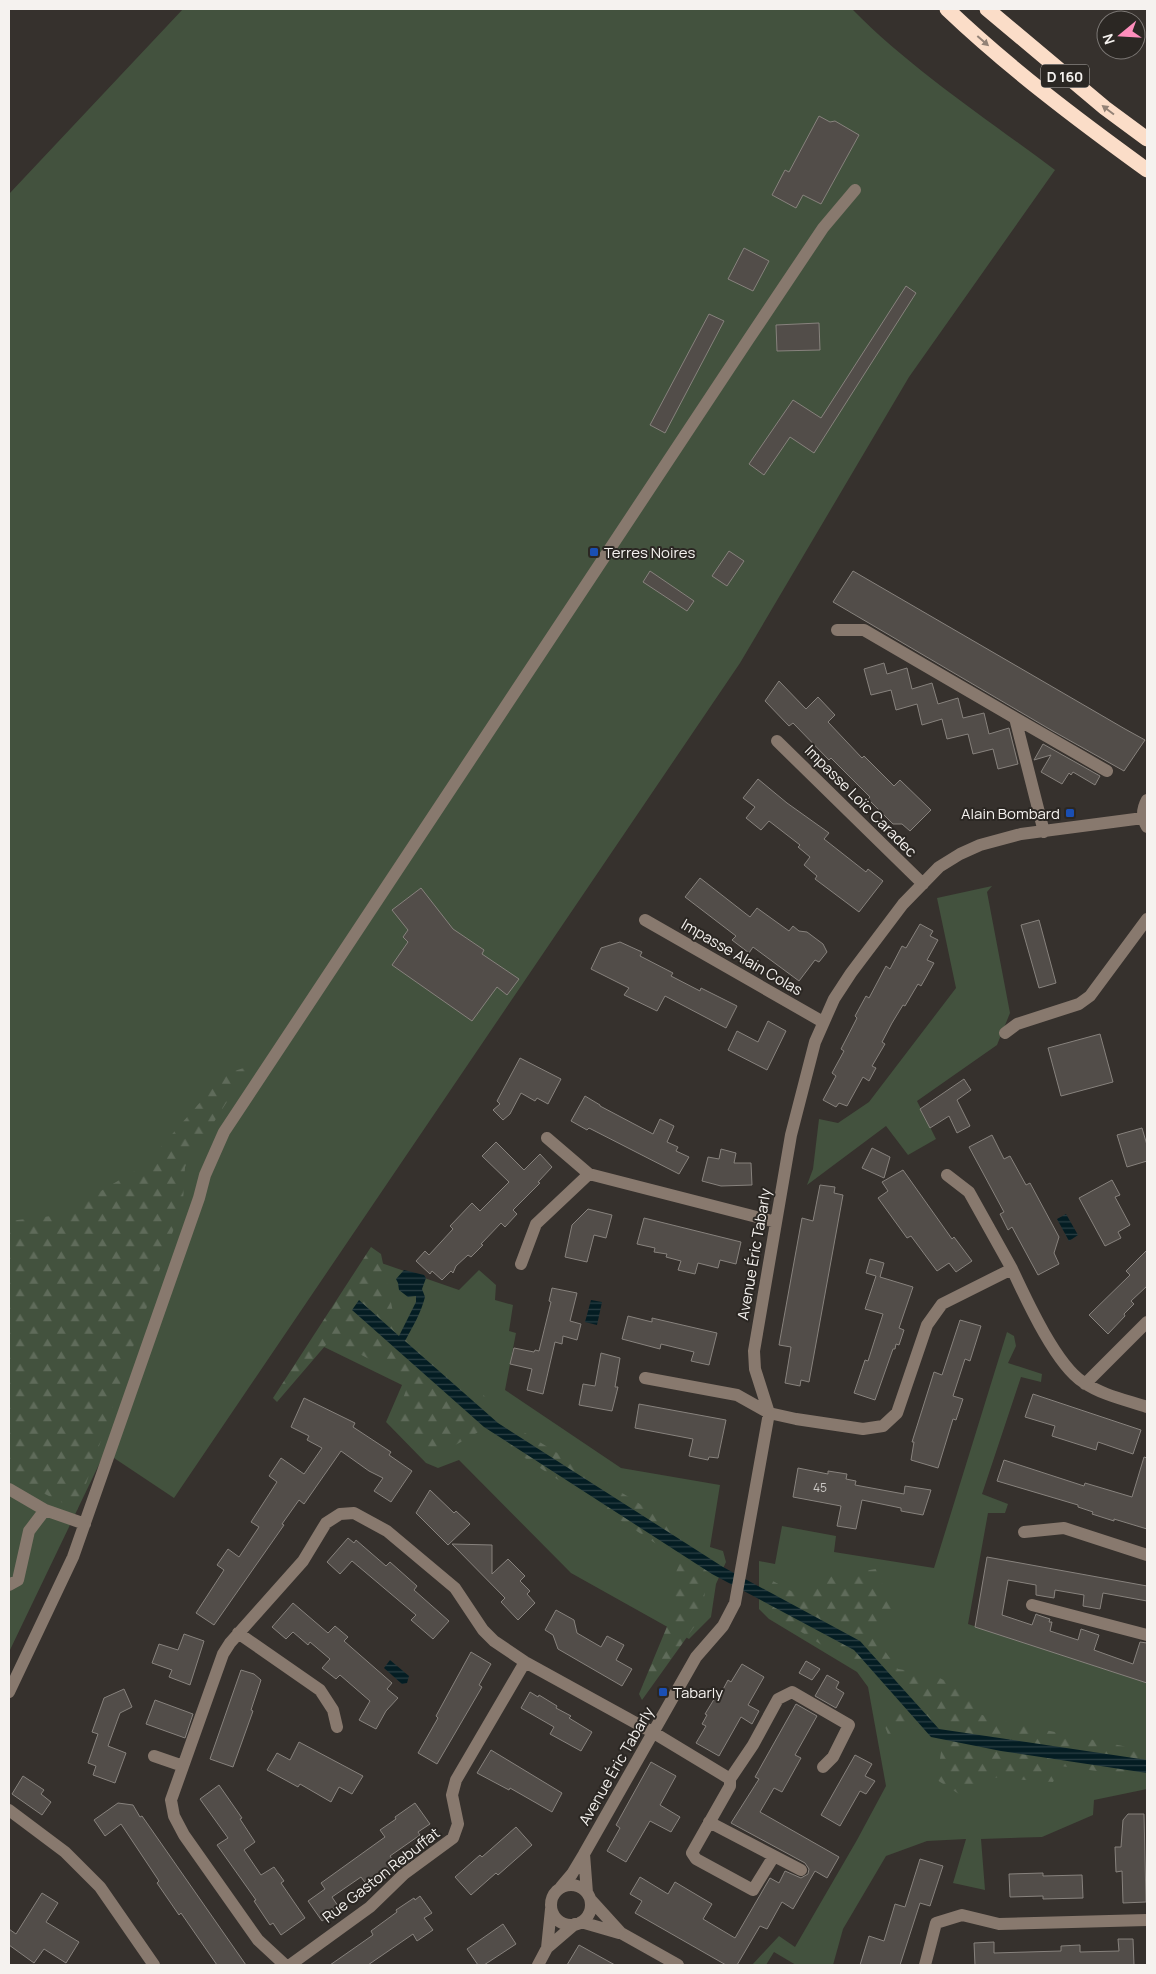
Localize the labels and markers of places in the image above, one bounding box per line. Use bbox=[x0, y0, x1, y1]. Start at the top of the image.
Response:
place label: Terres Noires bbox=[604, 542, 695, 563]
marker: Terres Noires bbox=[588, 546, 600, 558]
place label: Alain Bombard bbox=[961, 803, 1060, 824]
marker: Alain Bombard bbox=[1064, 807, 1076, 819]
place label: Tabarly bbox=[673, 1682, 723, 1703]
marker: Tabarly bbox=[657, 1686, 669, 1698]

